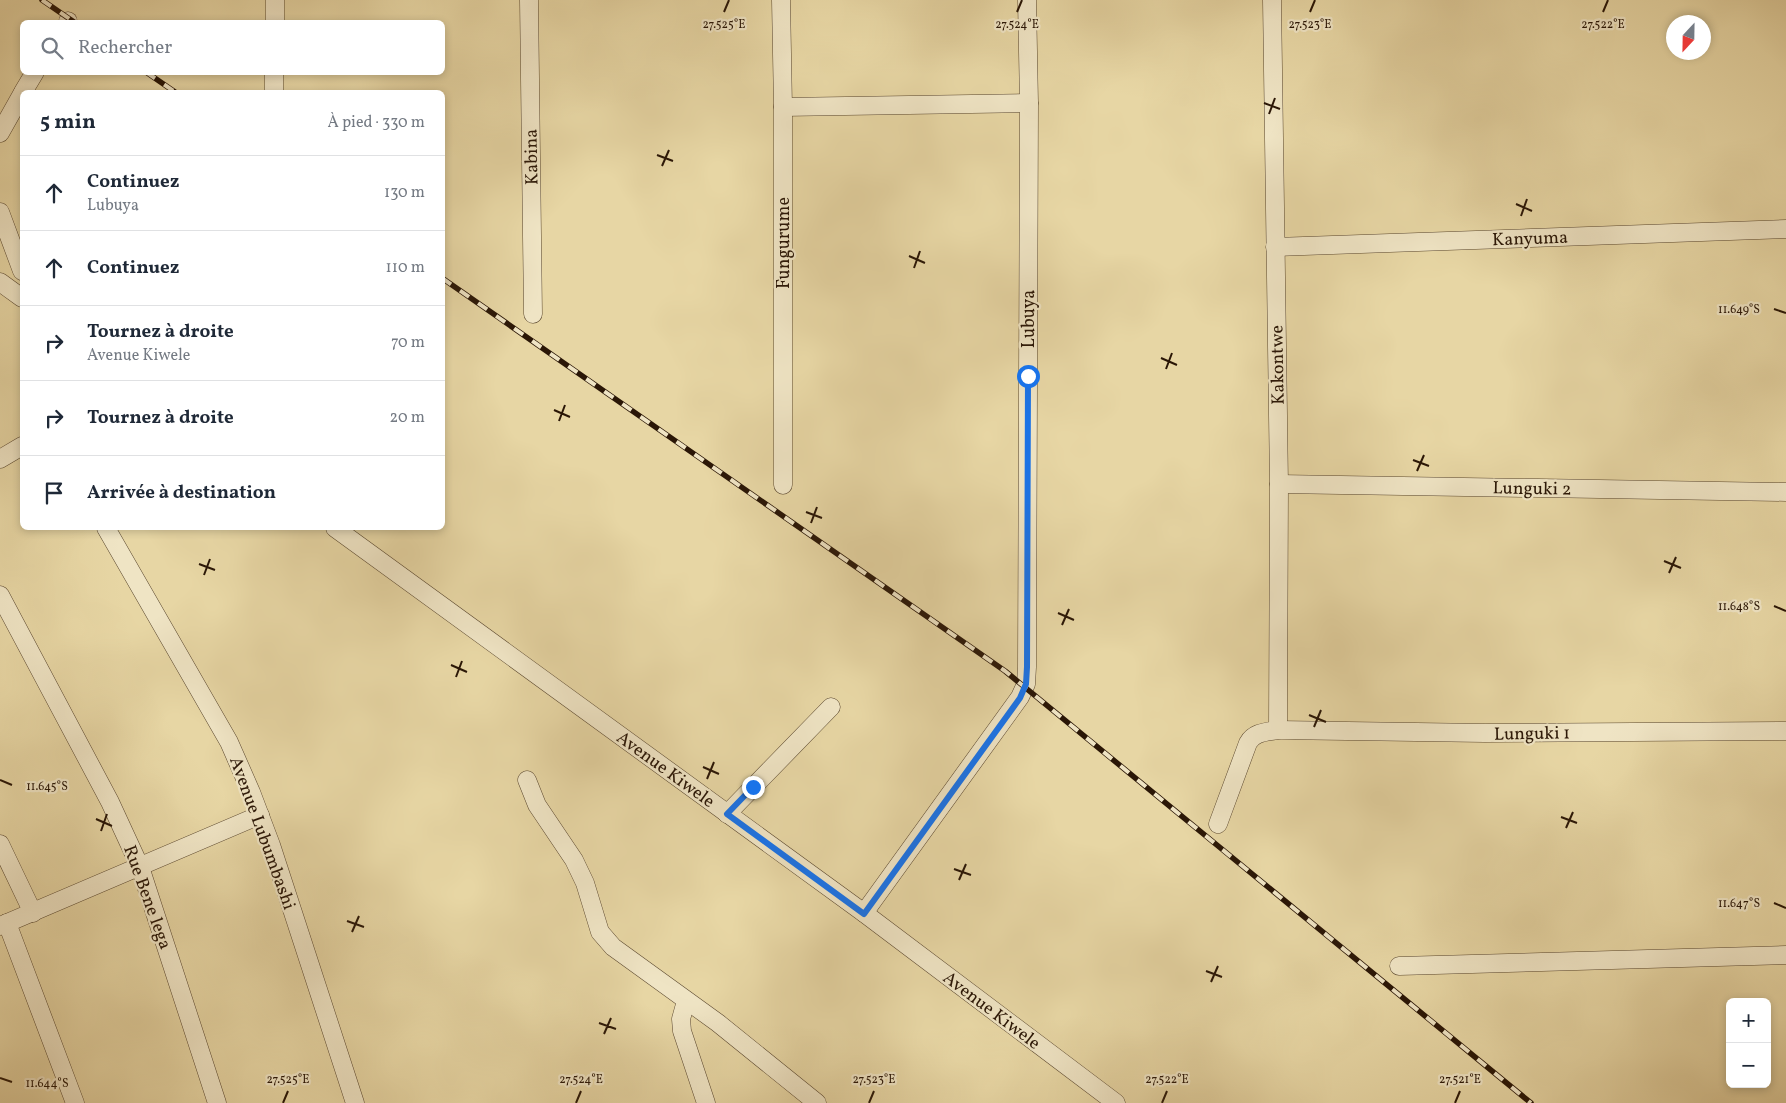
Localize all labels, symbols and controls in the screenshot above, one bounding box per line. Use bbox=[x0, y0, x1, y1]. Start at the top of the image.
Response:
north arrow bbox=[1666, 15, 1711, 60]
text: 27.525°E bbox=[702, 17, 746, 33]
text: 27.524°E bbox=[995, 17, 1039, 33]
text: 27.523°E bbox=[1288, 17, 1332, 33]
text: 27.522°E bbox=[1581, 17, 1625, 33]
search box bbox=[20, 20, 445, 75]
icon: search bbox=[38, 34, 66, 62]
text: Rechercher bbox=[78, 35, 172, 61]
text: 5 min bbox=[40, 108, 96, 137]
text: À pied · 330 m bbox=[327, 112, 425, 134]
street label: Kabina bbox=[520, 129, 545, 185]
text: Continuez bbox=[87, 169, 179, 195]
icon: ahead bbox=[40, 179, 68, 207]
text: 130 m bbox=[384, 182, 425, 204]
text: Lubuya bbox=[87, 195, 139, 217]
street label: Fungurume bbox=[772, 197, 797, 289]
street label: Kanyuma bbox=[1492, 226, 1568, 253]
icon: ahead bbox=[40, 254, 68, 282]
text: Continuez bbox=[87, 255, 179, 281]
text: 110 m bbox=[386, 257, 425, 279]
street label: Lubuya bbox=[1017, 290, 1042, 348]
text: 11.649°S bbox=[1718, 302, 1760, 318]
text: Tournez à droite bbox=[87, 319, 234, 345]
street label: Kakontwe bbox=[1265, 325, 1292, 405]
icon: right bbox=[40, 329, 68, 357]
text: 70 m bbox=[391, 332, 425, 354]
text: Avenue Kiwele bbox=[87, 345, 190, 367]
route start bbox=[1017, 365, 1040, 388]
icon: right bbox=[40, 404, 68, 432]
text: Tournez à droite bbox=[87, 405, 234, 431]
text: 20 m bbox=[390, 407, 425, 429]
street label: Lunguki 2 bbox=[1492, 476, 1572, 503]
icon: arrive bbox=[40, 479, 68, 507]
text: Arrivée à destination bbox=[87, 480, 276, 506]
text: 11.648°S bbox=[1718, 599, 1760, 615]
street label: Lunguki 1 bbox=[1494, 721, 1570, 748]
street label: Avenue Kiwele bbox=[611, 726, 720, 815]
street label: Avenue Lubumbashi bbox=[222, 753, 301, 914]
route end bbox=[742, 776, 765, 799]
text: 11.645°S bbox=[26, 779, 68, 795]
street label: Rue Bene lega bbox=[116, 842, 177, 953]
text: 11.647°S bbox=[1718, 896, 1760, 912]
street label: Avenue Kiwele bbox=[937, 966, 1045, 1056]
map controls bbox=[1726, 998, 1771, 1088]
button: + bbox=[1726, 998, 1771, 1043]
button: − bbox=[1726, 1043, 1771, 1088]
text: 27.525°E bbox=[266, 1072, 310, 1088]
text: 27.524°E bbox=[559, 1072, 603, 1088]
text: 27.523°E bbox=[852, 1072, 896, 1088]
text: 27.522°E bbox=[1145, 1072, 1189, 1088]
text: 27.521°E bbox=[1439, 1072, 1481, 1088]
text: 11.644°S bbox=[25, 1076, 69, 1092]

